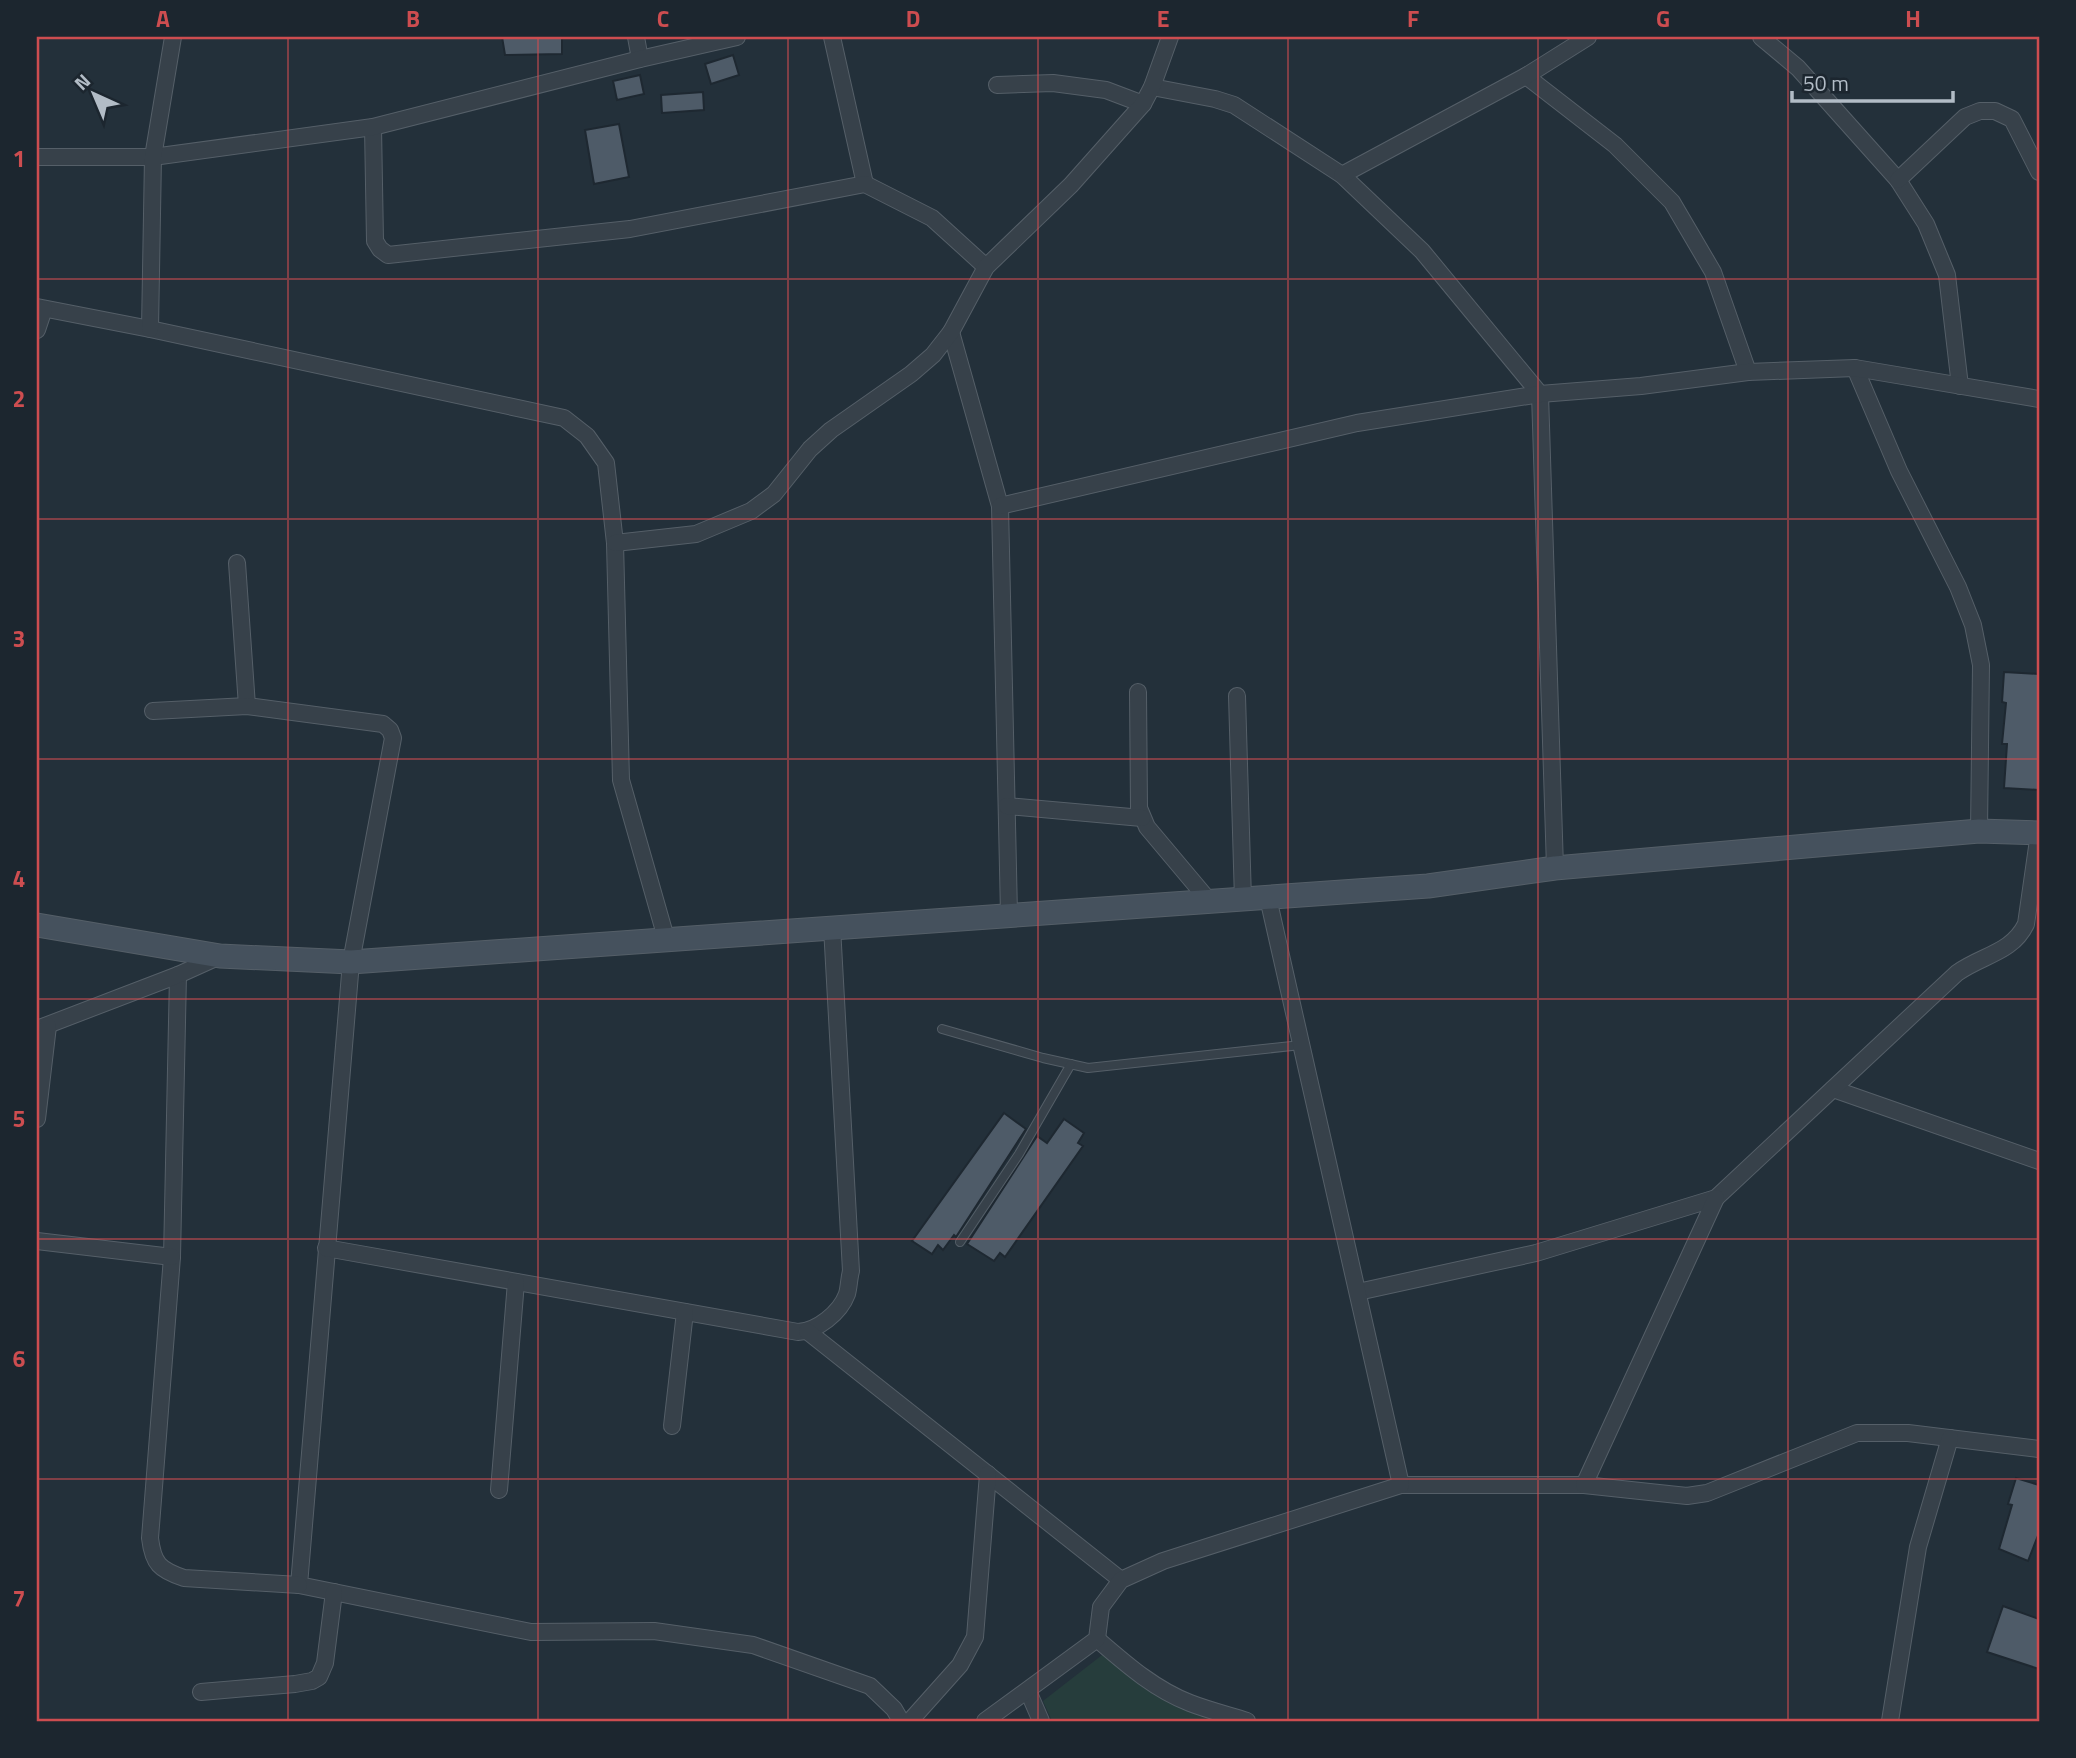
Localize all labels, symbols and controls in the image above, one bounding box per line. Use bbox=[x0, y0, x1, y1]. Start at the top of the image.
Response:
text: A bbox=[156, 1, 170, 36]
text: B bbox=[406, 1, 420, 36]
text: C bbox=[657, 1, 669, 36]
text: D bbox=[906, 1, 920, 36]
text: E bbox=[1157, 1, 1169, 36]
text: F bbox=[1407, 1, 1419, 36]
text: G bbox=[1656, 1, 1670, 36]
text: H bbox=[1905, 1, 1921, 36]
north arrow bbox=[60, 60, 130, 130]
scale bar bbox=[1792, 60, 1954, 104]
text: N bbox=[67, 66, 97, 96]
text: 50 m bbox=[1803, 67, 1849, 99]
text: 1 bbox=[13, 141, 25, 176]
text: 2 bbox=[13, 381, 25, 416]
text: 3 bbox=[13, 621, 25, 656]
text: 4 bbox=[13, 861, 25, 896]
text: 5 bbox=[13, 1101, 25, 1136]
text: 6 bbox=[13, 1341, 26, 1376]
text: 7 bbox=[13, 1581, 25, 1616]

